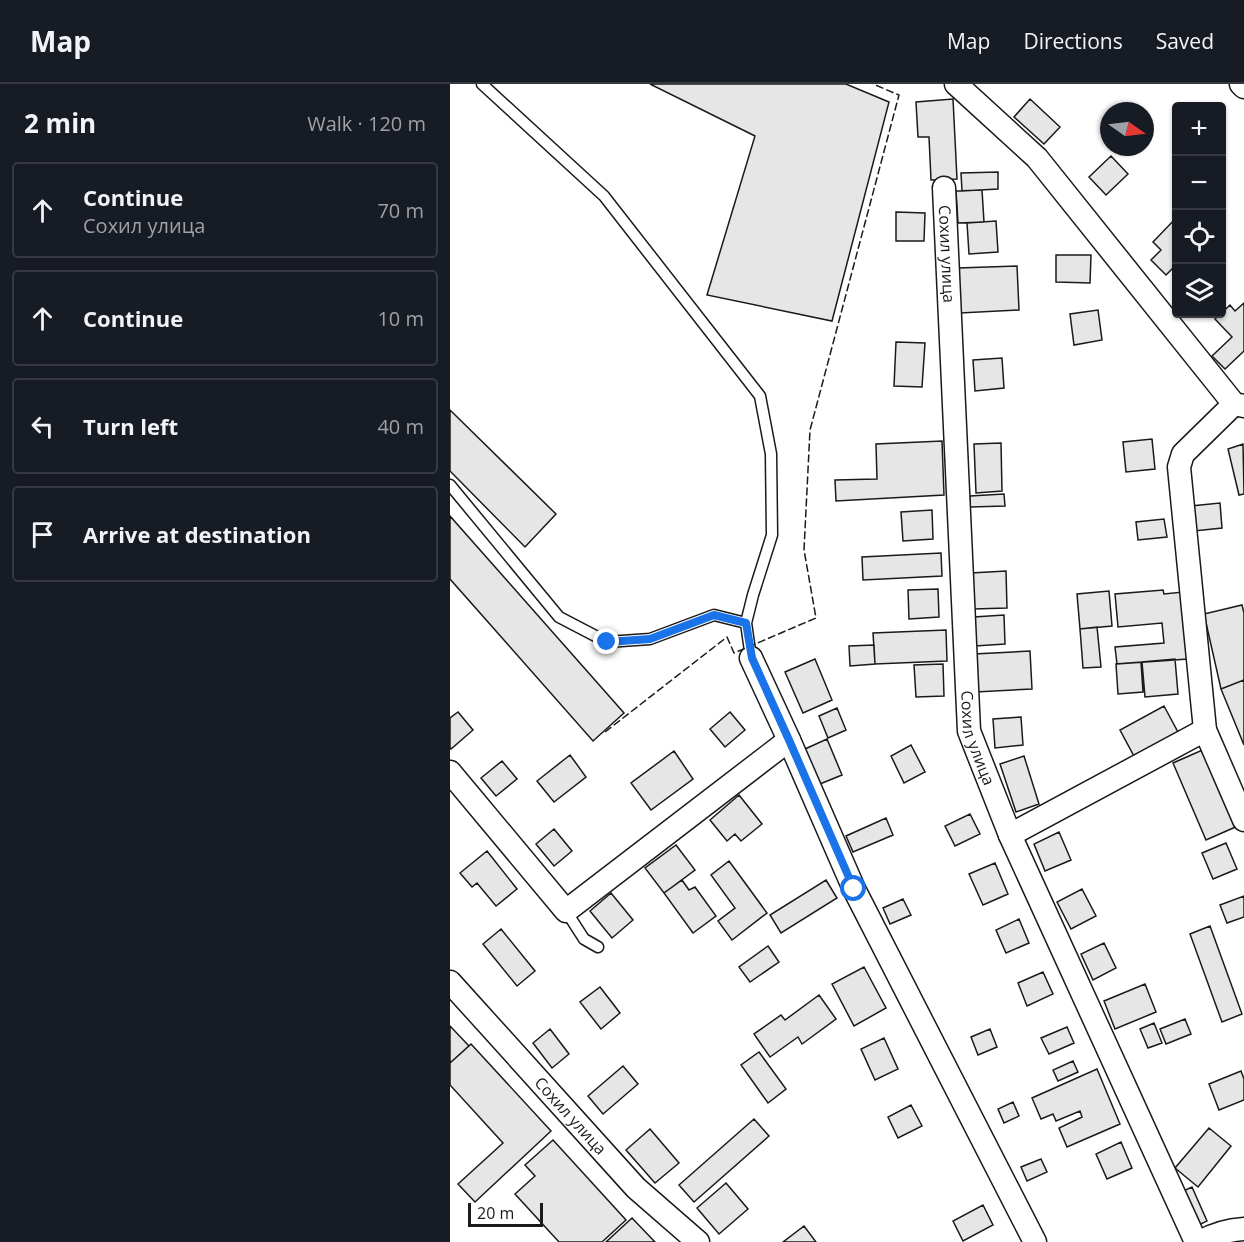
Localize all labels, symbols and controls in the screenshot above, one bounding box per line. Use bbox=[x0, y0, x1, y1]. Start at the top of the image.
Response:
text: Map bbox=[30, 22, 91, 60]
text: Map bbox=[947, 27, 990, 55]
text: Directions bbox=[1023, 27, 1123, 55]
text: Saved bbox=[1156, 27, 1214, 55]
north arrow bbox=[1100, 102, 1154, 156]
map controls bbox=[1172, 102, 1226, 318]
button: + bbox=[1172, 102, 1226, 156]
text: 2 min bbox=[24, 105, 96, 141]
text: Walk · 120 m bbox=[307, 110, 426, 137]
button: − bbox=[1172, 156, 1226, 210]
text: Continue bbox=[83, 182, 183, 212]
icon: ahead bbox=[26, 194, 59, 227]
text: 70 m bbox=[377, 197, 424, 224]
street label: Сохил улица bbox=[934, 205, 960, 303]
button: locate bbox=[1172, 210, 1226, 264]
text: Сохил улица bbox=[83, 212, 205, 239]
button: layers bbox=[1172, 264, 1226, 318]
icon: ahead bbox=[26, 302, 59, 335]
text: Continue bbox=[83, 303, 183, 333]
text: 10 m bbox=[377, 305, 424, 332]
icon: left bbox=[26, 410, 59, 443]
text: Turn left bbox=[83, 411, 178, 441]
text: 40 m bbox=[377, 413, 424, 440]
icon: arrive bbox=[26, 518, 59, 551]
text: Arrive at destination bbox=[83, 519, 311, 549]
route end bbox=[593, 628, 619, 654]
street label: Сохил улица bbox=[956, 690, 1000, 788]
route start bbox=[840, 875, 866, 901]
street label: Сохил улица bbox=[530, 1072, 612, 1159]
scale bar bbox=[468, 1200, 543, 1228]
text: 20 m bbox=[477, 1202, 514, 1224]

